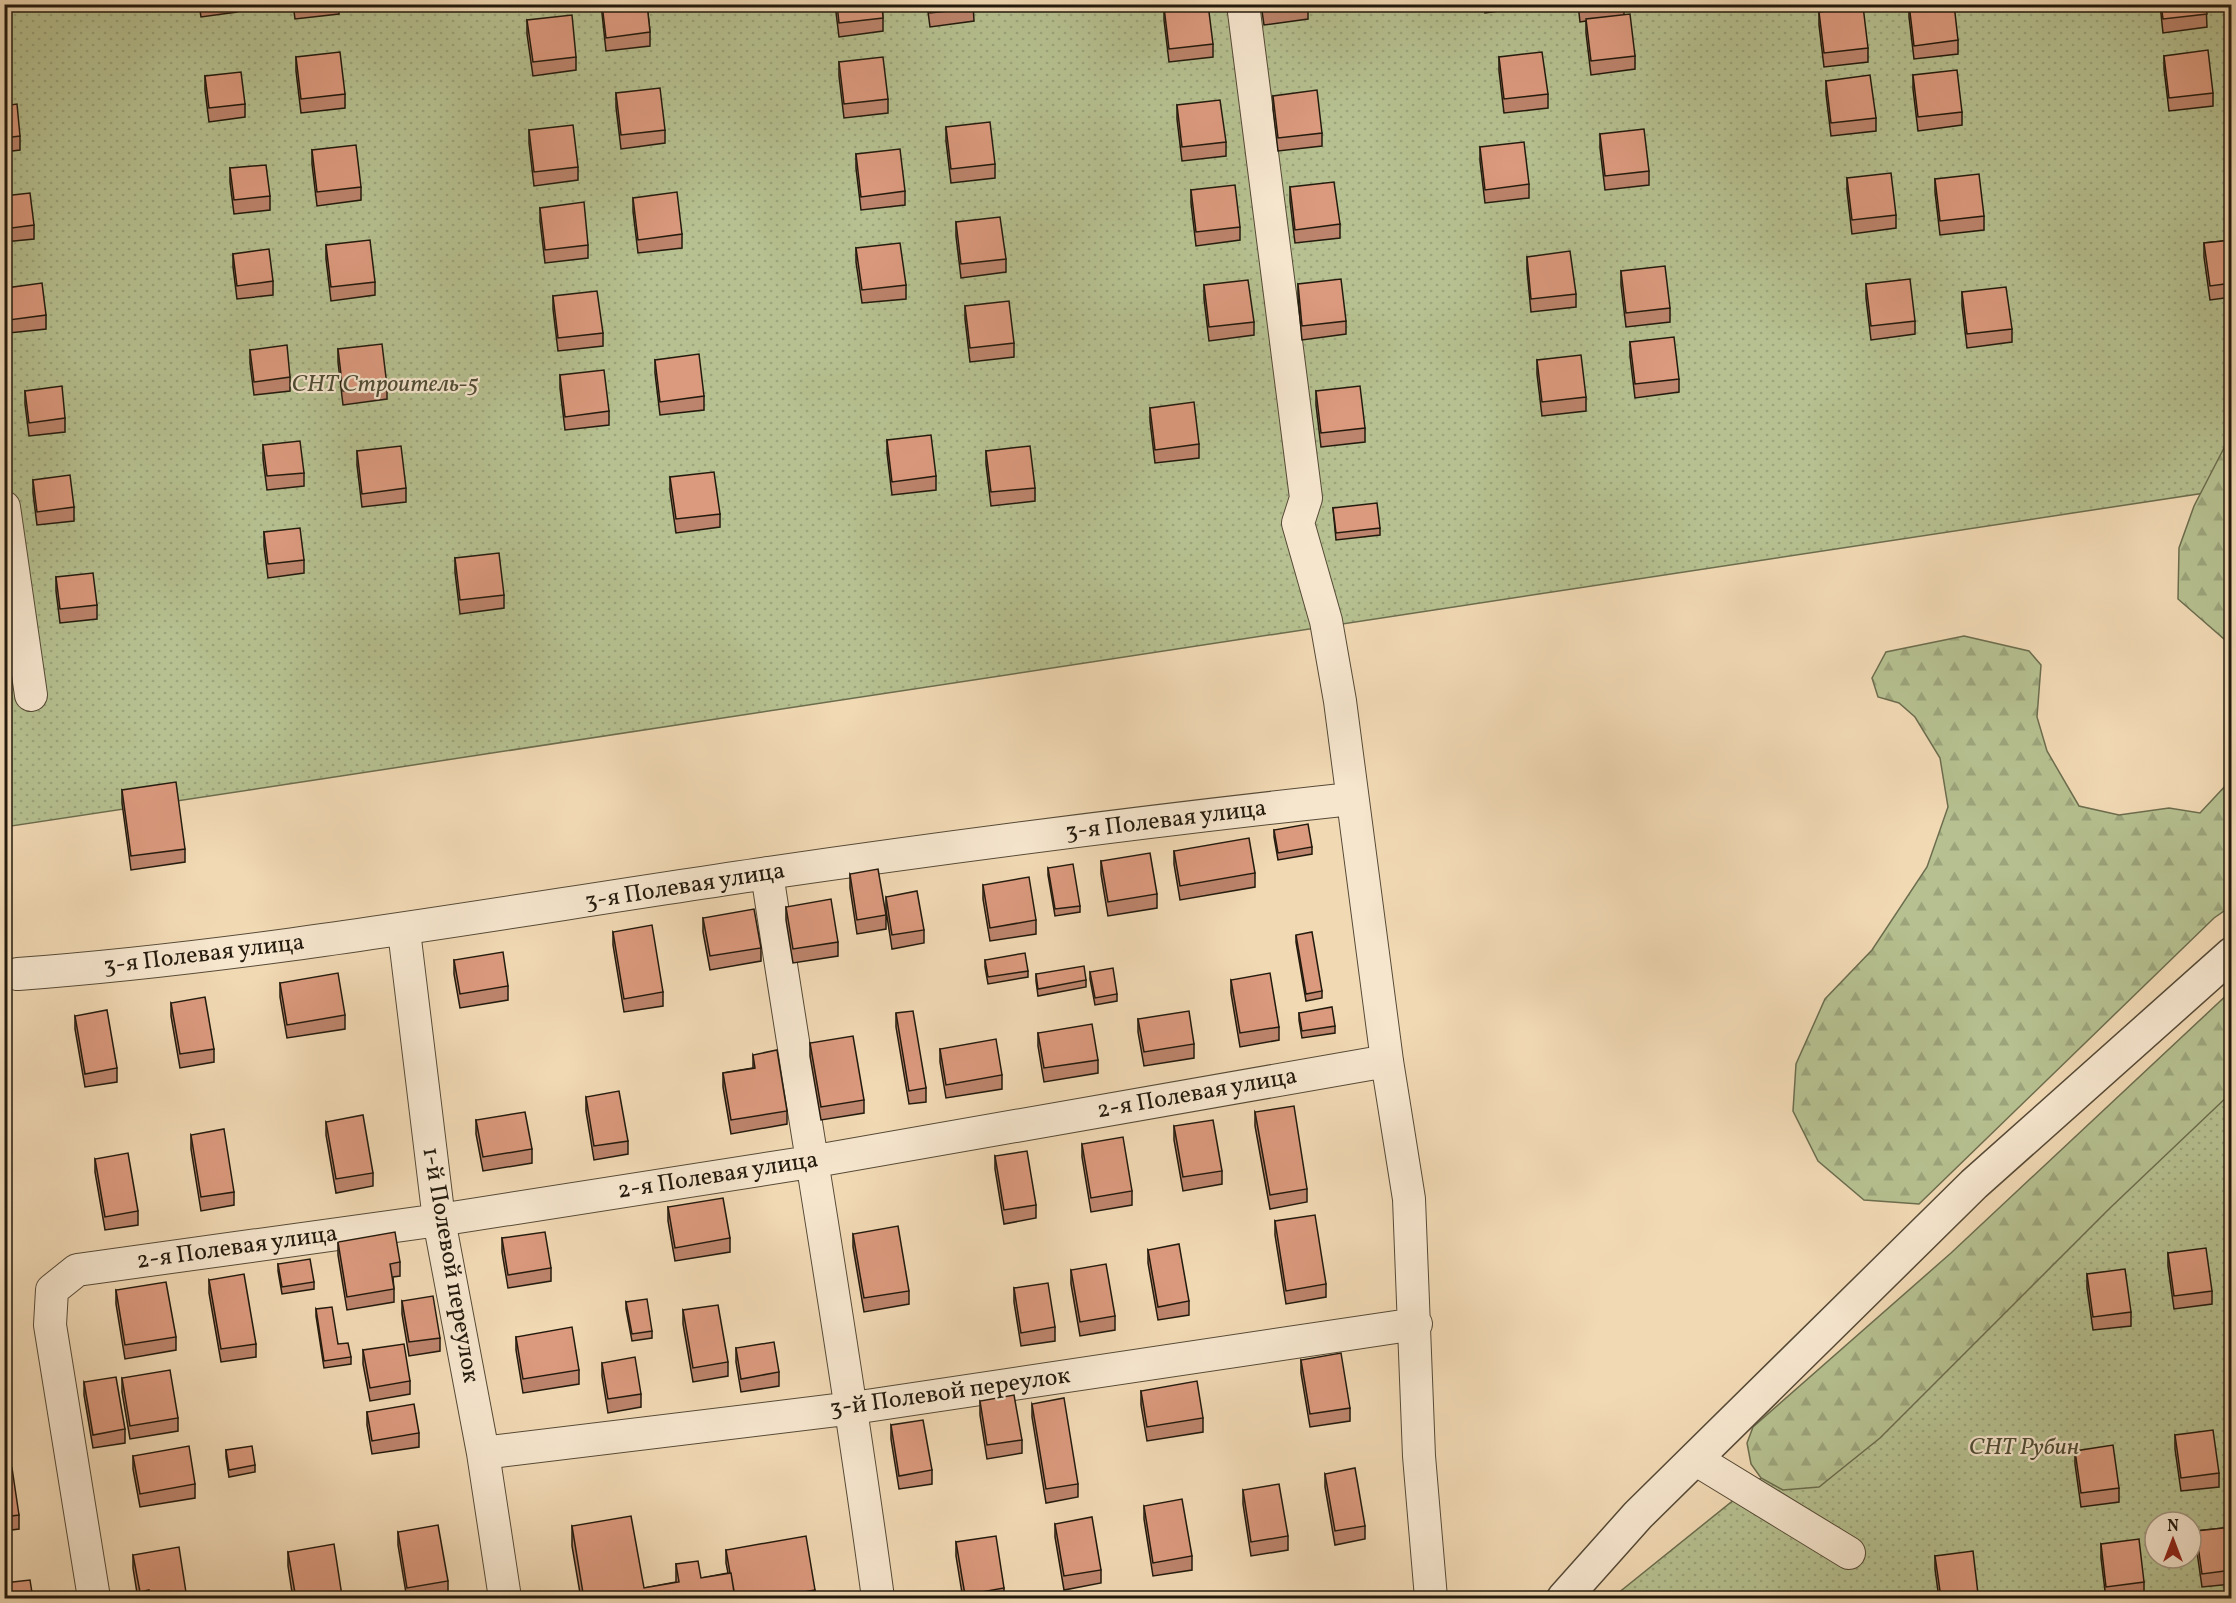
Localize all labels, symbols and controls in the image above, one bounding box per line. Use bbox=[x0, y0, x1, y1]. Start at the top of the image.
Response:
park label: СНТ Строитель-5 bbox=[291, 368, 479, 402]
street label: 3-я Полевая улица bbox=[1064, 792, 1268, 850]
street label: 3-я Полевая улица bbox=[582, 854, 788, 920]
street label: 3-я Полевая улица bbox=[102, 926, 306, 984]
street label: 2-я Полевая улица bbox=[1094, 1060, 1300, 1128]
street label: 2-я Полевая улица bbox=[615, 1143, 821, 1209]
street label: 1-й Полевой переулок bbox=[413, 1145, 487, 1386]
street label: 2-я Полевая улица bbox=[134, 1217, 340, 1279]
street label: 3-й Полевой переулок bbox=[828, 1359, 1073, 1427]
park label: СНТ Рубин bbox=[1969, 1431, 2079, 1465]
north arrow bbox=[2143, 1510, 2203, 1570]
text: N bbox=[2167, 1516, 2179, 1538]

